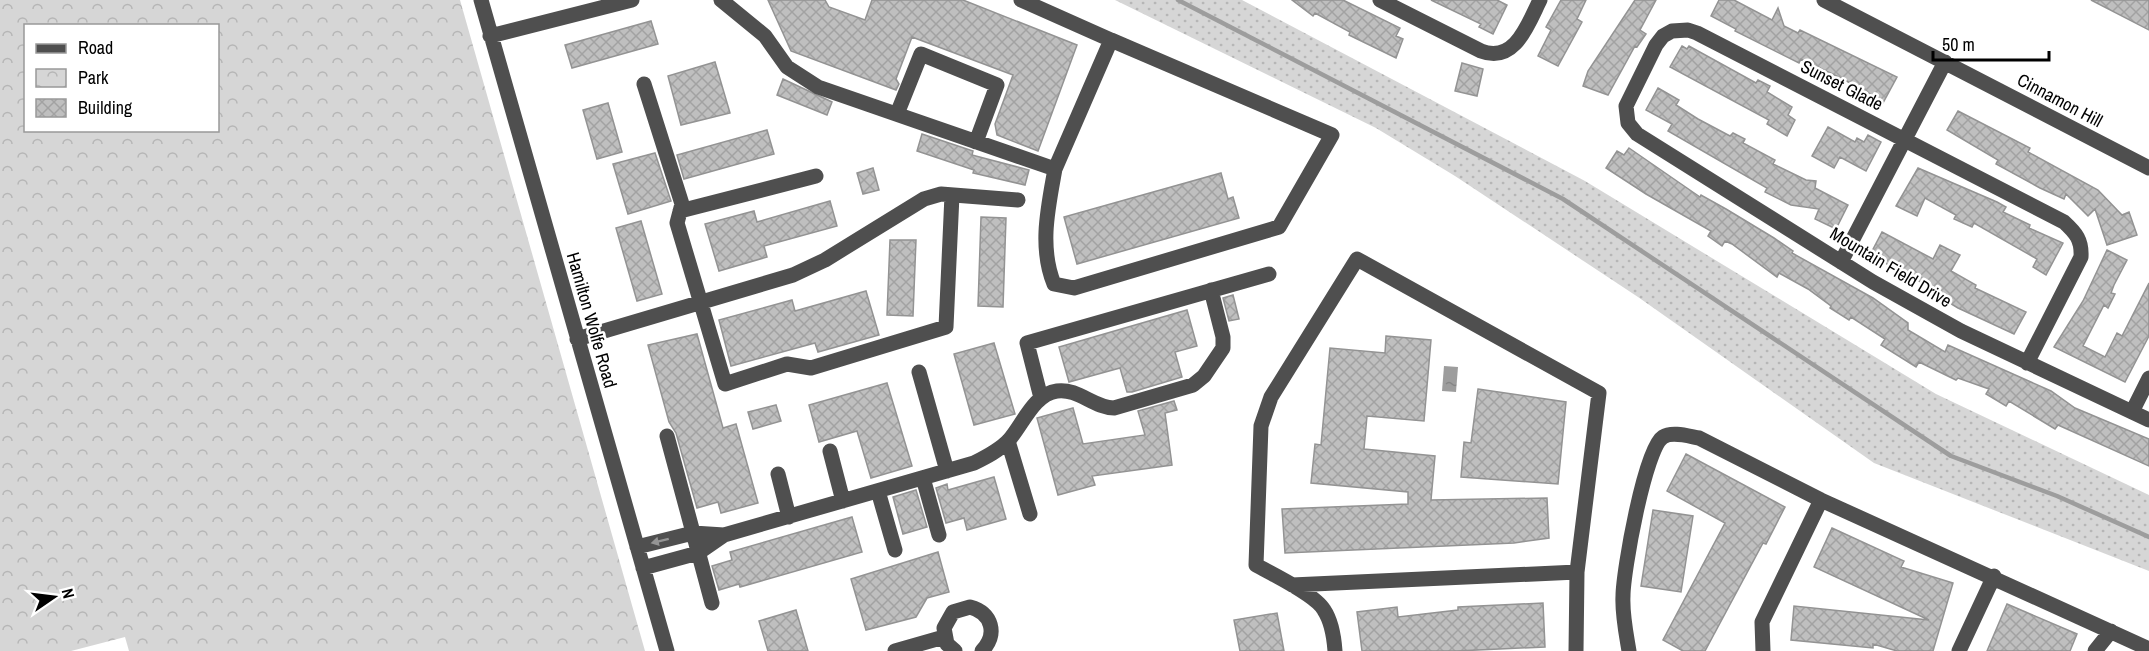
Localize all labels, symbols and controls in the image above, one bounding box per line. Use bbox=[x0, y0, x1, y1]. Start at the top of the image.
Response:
legend bbox=[24, 24, 219, 132]
scale bar bbox=[1933, 24, 2048, 62]
text: 50 m bbox=[1942, 32, 1975, 57]
text: Road bbox=[78, 35, 113, 60]
street label: Sunset Glade bbox=[1796, 54, 1888, 116]
text: Park bbox=[78, 65, 109, 90]
street label: Cinnamon Hill bbox=[2013, 67, 2107, 133]
text: Building bbox=[78, 95, 133, 120]
street label: Mountain Field Drive bbox=[1825, 221, 1957, 313]
street label: Hamilton Wolfe Road bbox=[561, 249, 623, 391]
one-way arrow bbox=[651, 537, 669, 547]
north arrow bbox=[24, 567, 84, 627]
text: N bbox=[57, 586, 80, 601]

